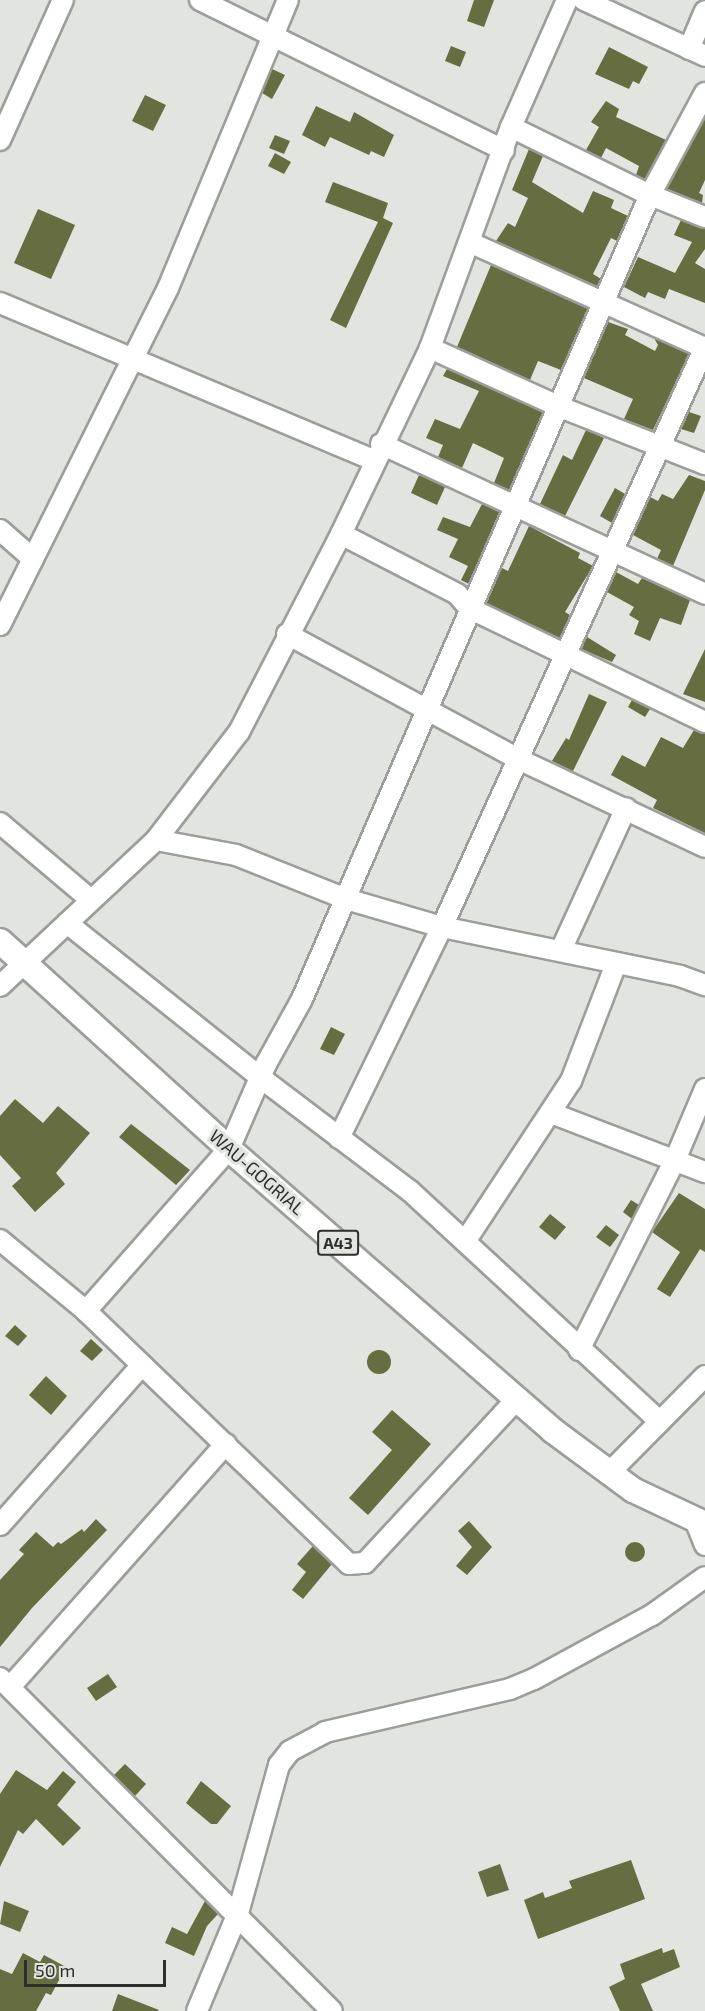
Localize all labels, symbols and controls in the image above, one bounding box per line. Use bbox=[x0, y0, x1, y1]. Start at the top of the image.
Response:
street label: WAU-GOGRIAL bbox=[205, 1125, 309, 1219]
road number: A43 bbox=[317, 1230, 359, 1256]
scale bar bbox=[27, 1948, 170, 1986]
text: 50 m bbox=[35, 1959, 75, 1981]

